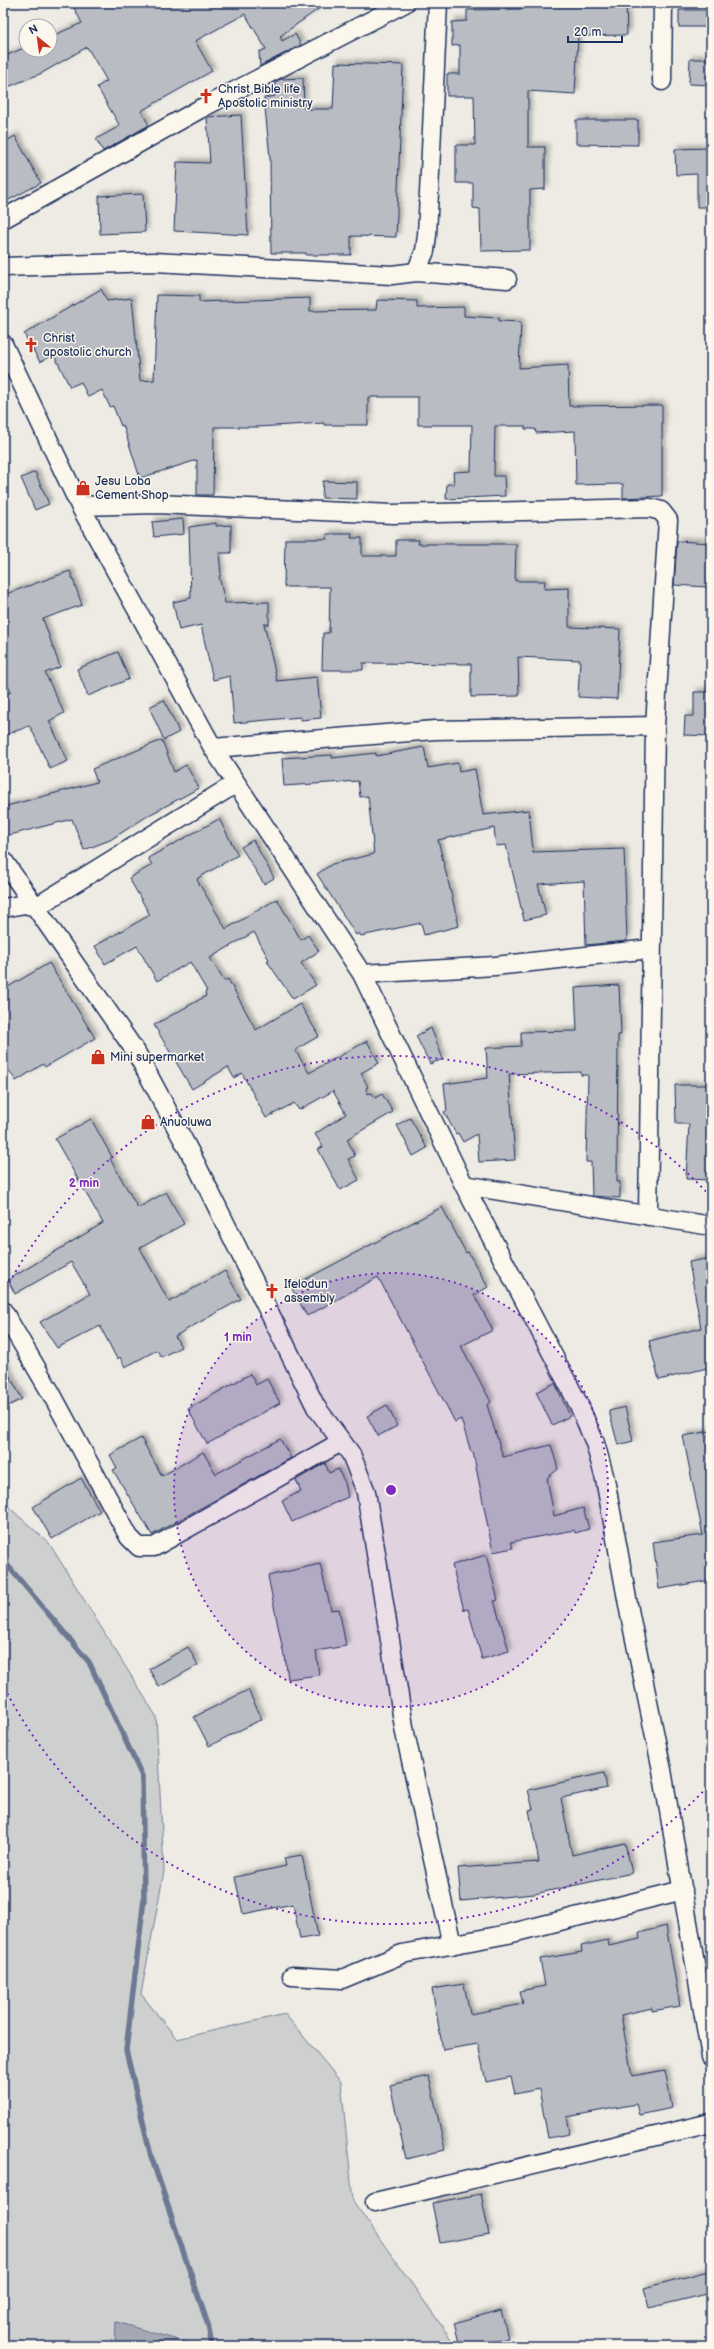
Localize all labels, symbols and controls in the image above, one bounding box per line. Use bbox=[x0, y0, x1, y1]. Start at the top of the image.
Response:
north arrow bbox=[18, 18, 58, 58]
scale bar bbox=[568, 18, 622, 44]
text: N bbox=[27, 22, 40, 37]
text: 20 m bbox=[574, 25, 601, 40]
place label: Christ Bible life Apostolic ministry bbox=[218, 82, 313, 111]
church icon: Christ Bible life Apostolic ministry bbox=[197, 87, 215, 105]
place label: Christ apostolic church bbox=[43, 331, 132, 360]
church icon: Christ apostolic church bbox=[22, 336, 40, 354]
place label: Jesu Loba Cement Shop bbox=[95, 474, 169, 503]
shop icon: Jesu Loba Cement Shop bbox=[74, 479, 92, 497]
shop icon: Mini supermarket bbox=[89, 1048, 107, 1066]
place label: Mini supermarket bbox=[110, 1050, 205, 1065]
shop icon: Anuoluwa bbox=[139, 1113, 157, 1131]
place label: Anuoluwa bbox=[160, 1115, 212, 1130]
text: 2 min bbox=[69, 1176, 99, 1191]
place label: Ifelodun assembly bbox=[284, 1277, 335, 1306]
church icon: Ifelodun assembly bbox=[263, 1282, 281, 1300]
text: 1 min bbox=[224, 1330, 252, 1345]
centre of rings bbox=[384, 1483, 398, 1497]

